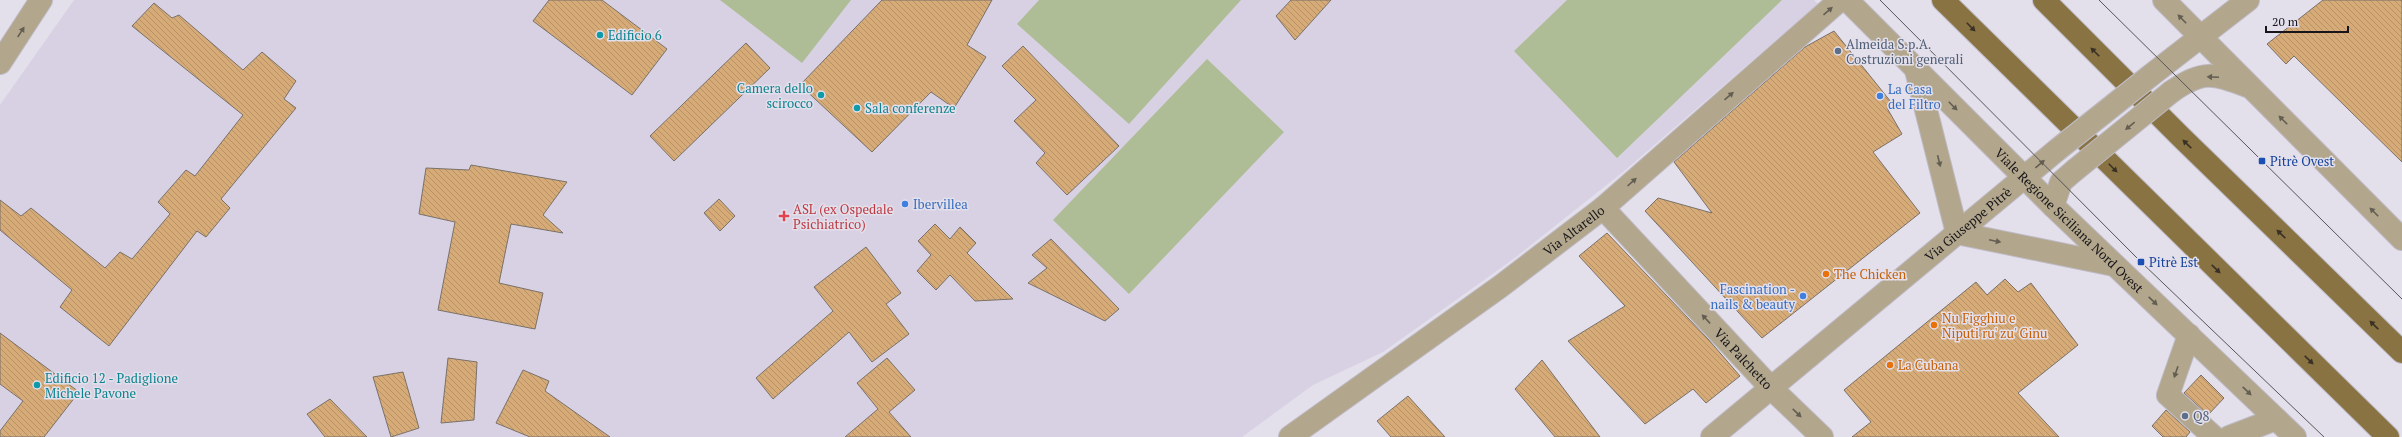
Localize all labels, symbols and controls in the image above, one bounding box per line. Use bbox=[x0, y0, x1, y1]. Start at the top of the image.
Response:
one-way arrow bbox=[1822, 6, 1833, 15]
scale bar bbox=[2266, 8, 2348, 34]
one-way arrow bbox=[2177, 14, 2187, 24]
text: 20 m bbox=[2272, 14, 2299, 29]
one-way arrow bbox=[1966, 23, 1976, 32]
one-way arrow bbox=[17, 26, 24, 37]
place label: Edificio 6 bbox=[608, 26, 662, 44]
marker: Edificio 6 bbox=[595, 30, 605, 40]
place label: Almeida S.p.A. Costruzioni generali bbox=[1846, 35, 1964, 68]
marker: Almeida S.p.A. Costruzioni generali bbox=[1833, 46, 1843, 56]
one-way arrow bbox=[2091, 47, 2100, 57]
one-way arrow bbox=[2207, 73, 2219, 80]
place label: Camera dello scirocco bbox=[737, 79, 813, 112]
place label: La Casa del Filtro bbox=[1888, 80, 1941, 113]
marker: Camera dello scirocco bbox=[816, 90, 826, 100]
one-way arrow bbox=[1724, 91, 1734, 100]
marker: La Casa del Filtro bbox=[1875, 91, 1885, 101]
place label: Sala conferenze bbox=[865, 99, 956, 117]
one-way arrow bbox=[1948, 101, 1958, 111]
marker: Sala conferenze bbox=[852, 103, 862, 113]
one-way arrow bbox=[2278, 115, 2288, 125]
one-way arrow bbox=[2125, 121, 2136, 130]
one-way arrow bbox=[2182, 139, 2192, 149]
street label: Viale Regione Siciliana Nord Ovest bbox=[1991, 144, 2148, 297]
place label: Pitrè Ovest bbox=[2270, 152, 2334, 170]
one-way arrow bbox=[1937, 155, 1943, 167]
marker: Pitrè Ovest bbox=[2257, 156, 2267, 166]
one-way arrow bbox=[2035, 159, 2046, 168]
one-way arrow bbox=[2108, 163, 2118, 173]
one-way arrow bbox=[1626, 177, 1637, 186]
street label: Via Giuseppe Pitrè bbox=[1921, 183, 2015, 265]
place label: Ibervillea bbox=[913, 195, 968, 213]
marker: Ibervillea bbox=[900, 199, 910, 209]
place label: ASL (ex Ospedale Psichiatrico) bbox=[793, 200, 893, 233]
street label: Via Altarello bbox=[1539, 201, 1608, 260]
one-way arrow bbox=[2370, 207, 2379, 217]
marker: ASL (ex Ospedale Psichiatrico) bbox=[778, 210, 790, 222]
one-way arrow bbox=[2276, 230, 2286, 239]
one-way arrow bbox=[1989, 239, 2001, 245]
place label: Pitrè Est bbox=[2149, 253, 2198, 271]
marker: Pitrè Est bbox=[2136, 257, 2146, 267]
one-way arrow bbox=[2211, 264, 2221, 274]
place label: The Chicken bbox=[1834, 265, 1906, 283]
marker: The Chicken bbox=[1821, 269, 1831, 279]
place label: Fascination - nails & beauty bbox=[1711, 280, 1795, 313]
marker: Fascination - nails & beauty bbox=[1798, 291, 1808, 301]
one-way arrow bbox=[2148, 296, 2158, 306]
place label: Nu Figghiu e Niputi ru' zu' Ginu bbox=[1942, 309, 2048, 342]
one-way arrow bbox=[1702, 314, 1711, 324]
marker: Nu Figghiu e Niputi ru' zu' Ginu bbox=[1929, 320, 1939, 330]
one-way arrow bbox=[2369, 320, 2379, 330]
street label: Via Palchetto bbox=[1710, 324, 1777, 393]
one-way arrow bbox=[2304, 355, 2314, 365]
place label: La Cubana bbox=[1898, 356, 1959, 374]
marker: La Cubana bbox=[1885, 360, 1895, 370]
one-way arrow bbox=[2173, 366, 2179, 378]
place label: Edificio 12 - Padiglione Michele Pavone bbox=[45, 369, 178, 402]
marker: Edificio 12 - Padiglione Michele Pavone bbox=[32, 380, 42, 390]
one-way arrow bbox=[2242, 386, 2252, 395]
place label: Q8 bbox=[2193, 407, 2210, 425]
one-way arrow bbox=[1792, 408, 1802, 418]
marker: Q8 bbox=[2180, 411, 2190, 421]

